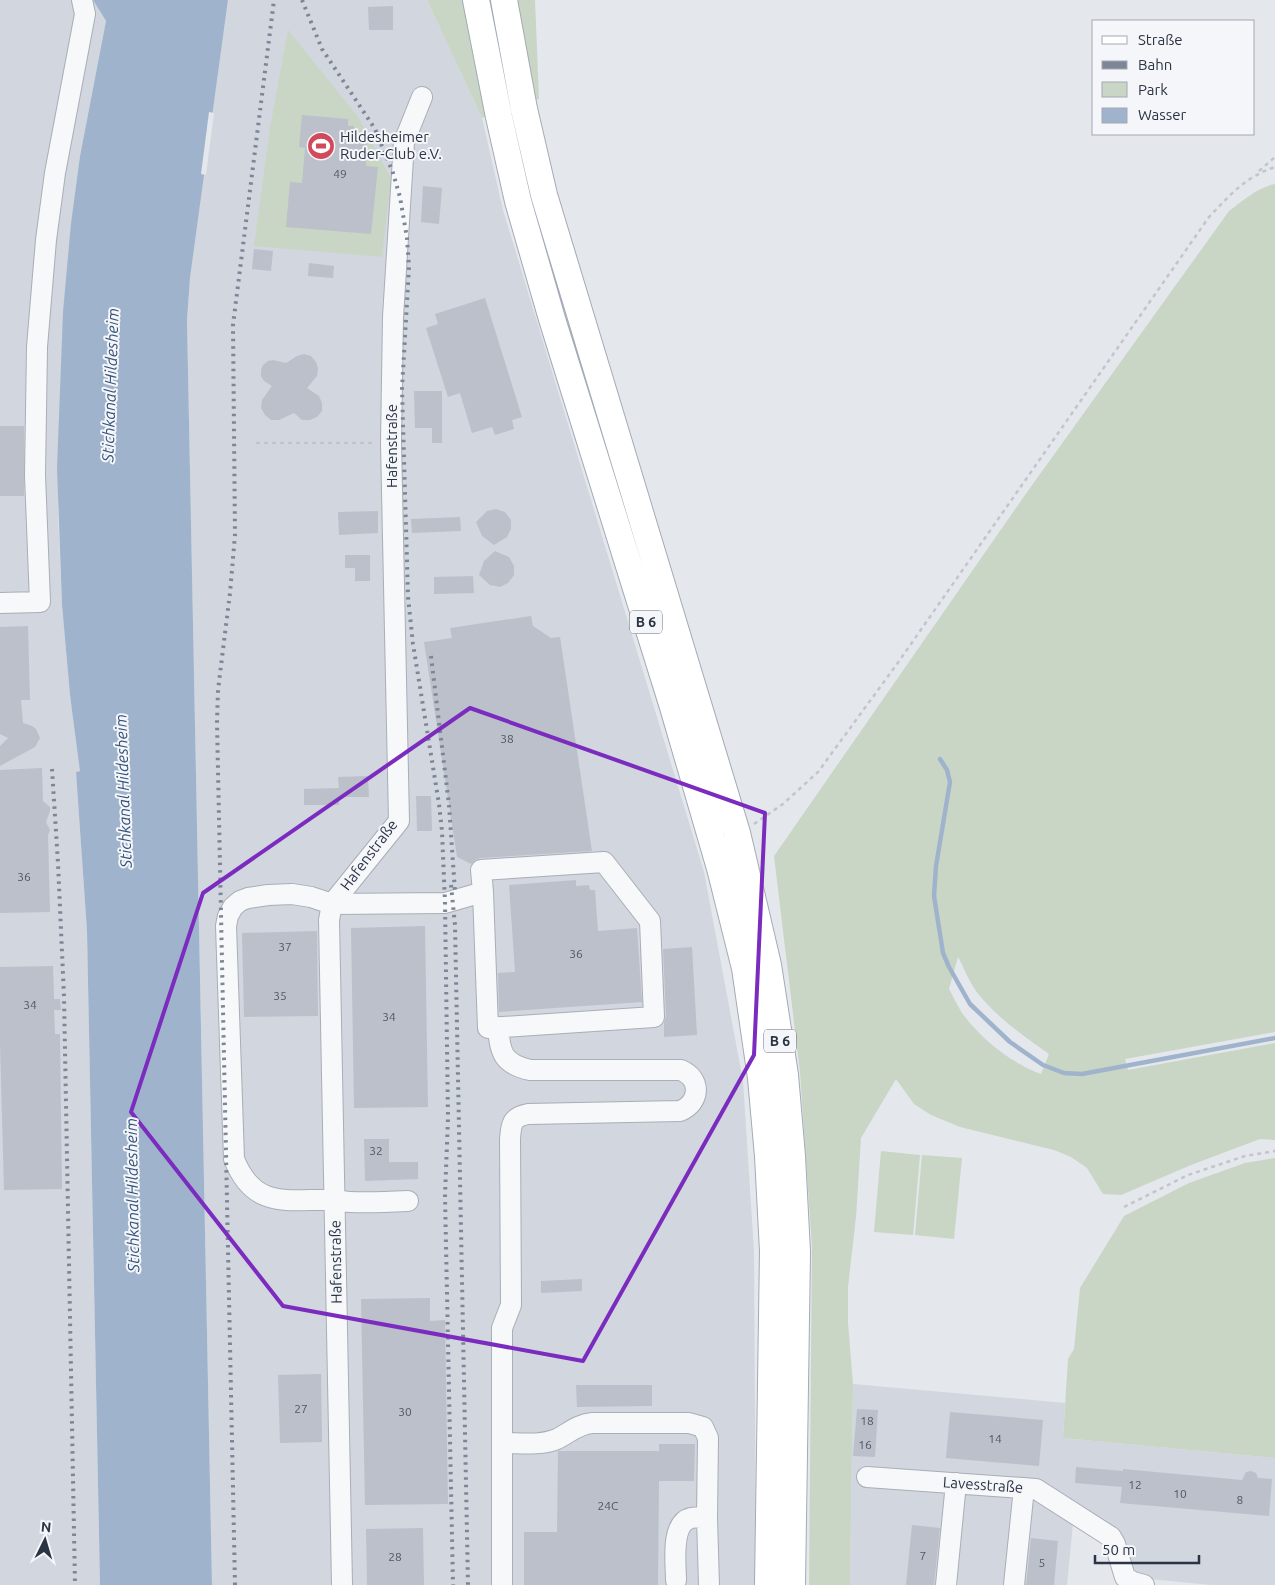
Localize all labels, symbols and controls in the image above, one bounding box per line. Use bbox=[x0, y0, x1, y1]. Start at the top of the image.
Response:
legend bbox=[1092, 20, 1255, 135]
text: Straße bbox=[1138, 31, 1182, 48]
text: Bahn bbox=[1138, 56, 1172, 73]
text: Park bbox=[1138, 81, 1168, 98]
text: Wasser bbox=[1138, 106, 1187, 123]
place label: Hildesheimer Ruder-Club e.V. bbox=[340, 128, 442, 162]
sports icon: Hildesheimer Ruder-Club e.V. bbox=[306, 131, 336, 161]
house number: 49 bbox=[333, 167, 347, 180]
water label: Stichkanal Hildesheim bbox=[98, 308, 122, 463]
street label: Hafenstraße bbox=[383, 404, 400, 488]
road number: B 6 bbox=[630, 610, 662, 634]
water label: Stichkanal Hildesheim bbox=[111, 714, 135, 869]
house number: 38 bbox=[500, 732, 514, 745]
street label: Hafenstraße bbox=[337, 816, 401, 893]
house number: 36 bbox=[17, 870, 31, 883]
house number: 37 bbox=[278, 940, 292, 953]
house number: 36 bbox=[569, 947, 583, 960]
house number: 35 bbox=[273, 989, 287, 1002]
house number: 34 bbox=[23, 998, 37, 1011]
house number: 34 bbox=[382, 1010, 396, 1023]
road number: B 6 bbox=[764, 1030, 796, 1052]
water label: Stichkanal Hildesheim bbox=[122, 1118, 142, 1273]
house number: 32 bbox=[369, 1144, 383, 1157]
street label: Hafenstraße bbox=[326, 1220, 345, 1304]
house number: 27 bbox=[294, 1402, 308, 1415]
house number: 30 bbox=[398, 1405, 412, 1418]
house number: 18 bbox=[860, 1414, 874, 1427]
house number: 14 bbox=[988, 1432, 1002, 1445]
house number: 16 bbox=[858, 1438, 872, 1451]
street label: Lavesstraße bbox=[942, 1473, 1024, 1496]
house number: 12 bbox=[1128, 1478, 1142, 1491]
house number: 10 bbox=[1173, 1487, 1187, 1500]
house number: 8 bbox=[1237, 1493, 1244, 1506]
house number: 24C bbox=[598, 1499, 619, 1512]
north arrow bbox=[20, 1515, 70, 1565]
text: N bbox=[40, 1519, 52, 1535]
scale bar bbox=[1095, 1532, 1199, 1564]
text: 50 m bbox=[1102, 1541, 1135, 1558]
house number: 7 bbox=[920, 1549, 926, 1562]
house number: 28 bbox=[388, 1550, 402, 1563]
house number: 5 bbox=[1039, 1556, 1045, 1569]

